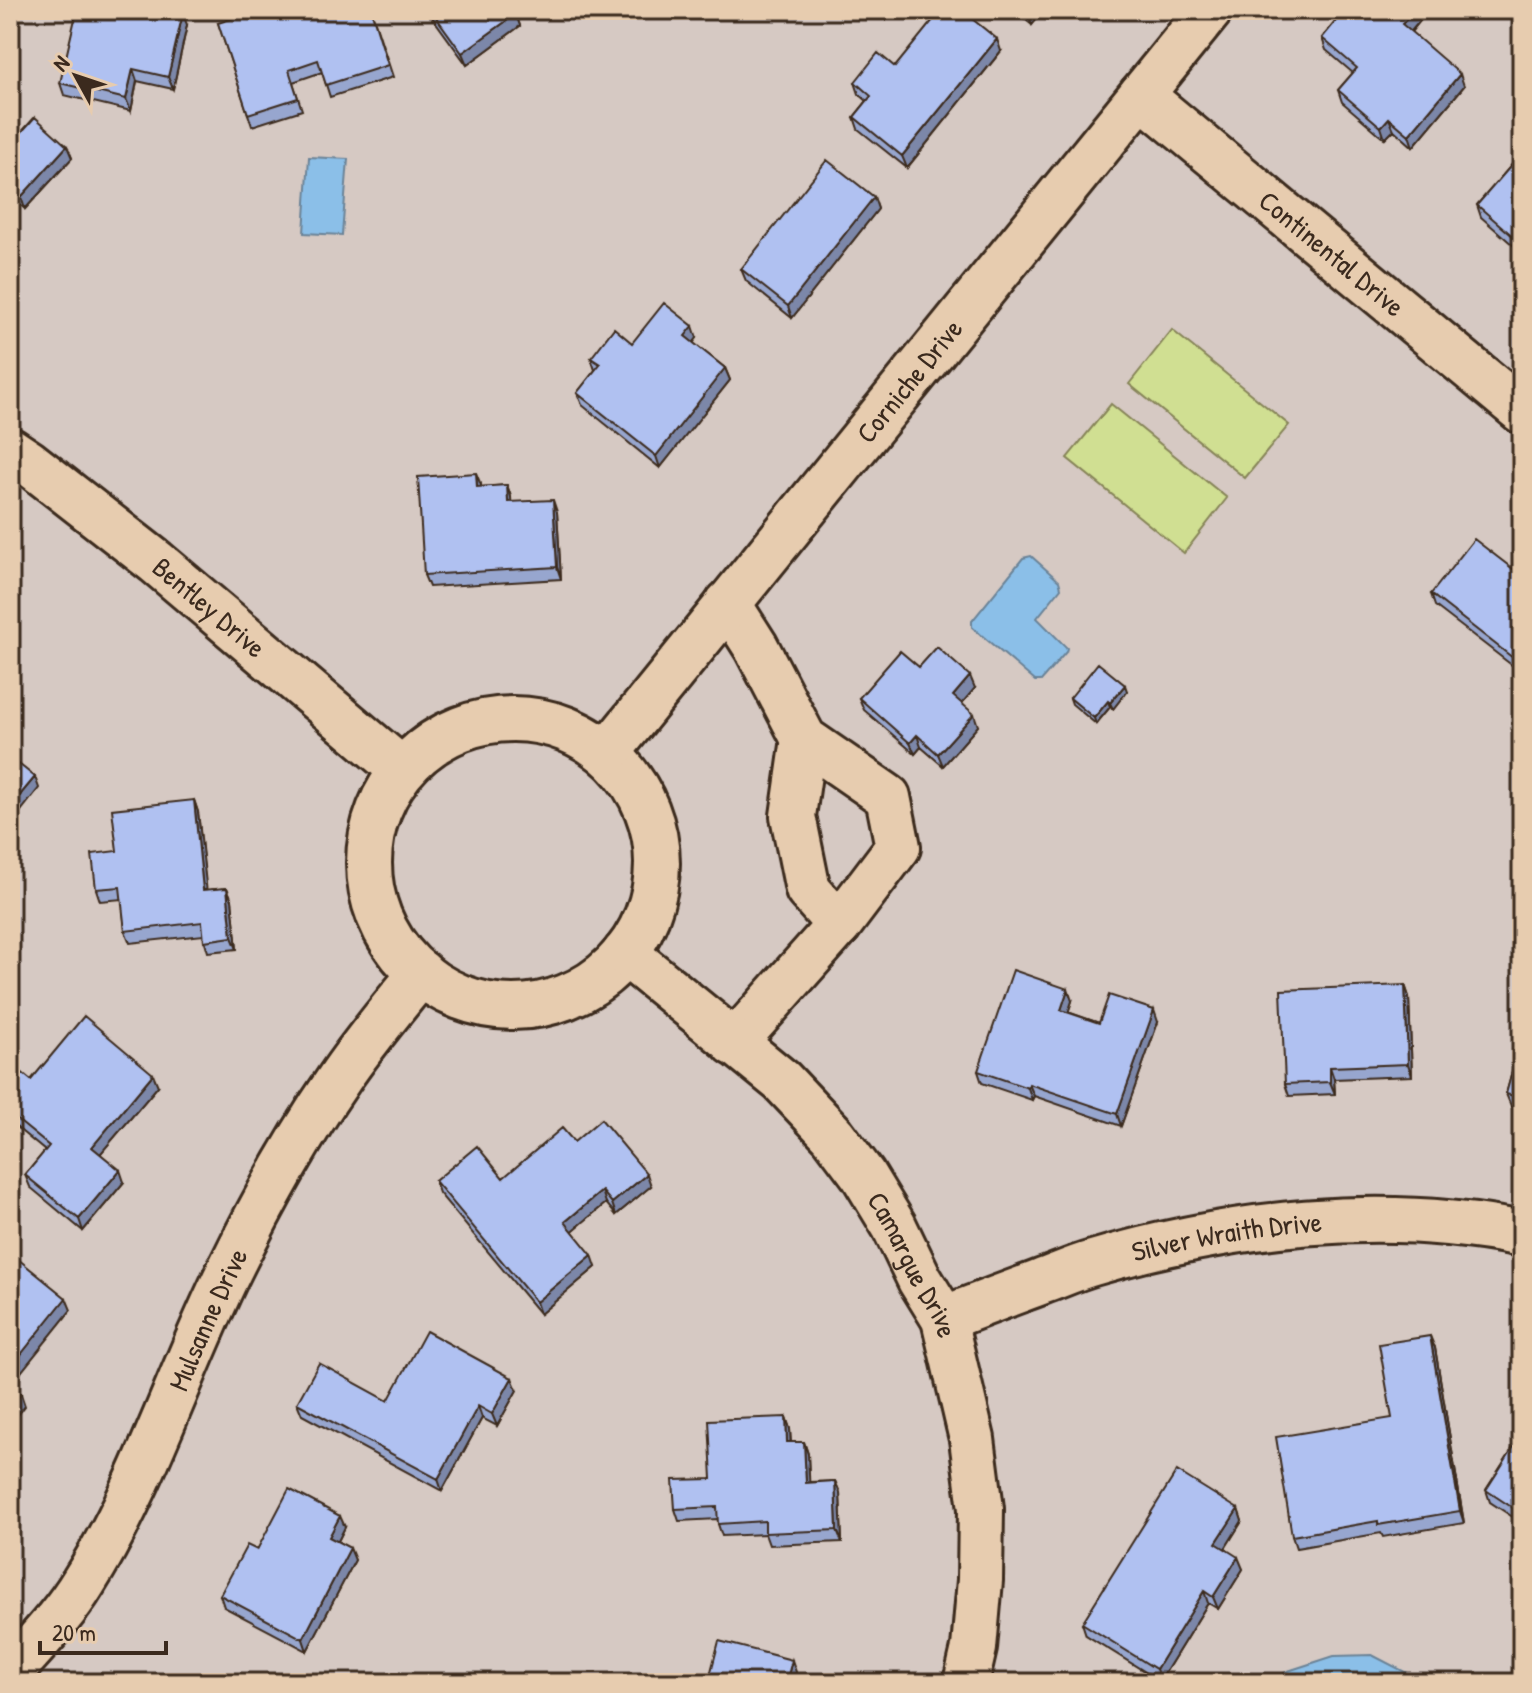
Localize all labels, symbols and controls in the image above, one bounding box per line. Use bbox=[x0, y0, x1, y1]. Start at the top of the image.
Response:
north arrow bbox=[36, 36, 116, 116]
text: N bbox=[45, 49, 76, 77]
street label: Continental Drive bbox=[1251, 182, 1413, 325]
street label: Corniche Drive bbox=[847, 311, 971, 451]
street label: Bentley Drive bbox=[145, 548, 274, 666]
street label: Camargue Drive bbox=[858, 1184, 967, 1341]
street label: Silver Wraith Drive bbox=[1128, 1203, 1323, 1271]
street label: Mulsanne Drive bbox=[159, 1242, 256, 1396]
scale bar bbox=[40, 1605, 166, 1655]
text: 20 m bbox=[52, 1616, 96, 1648]

